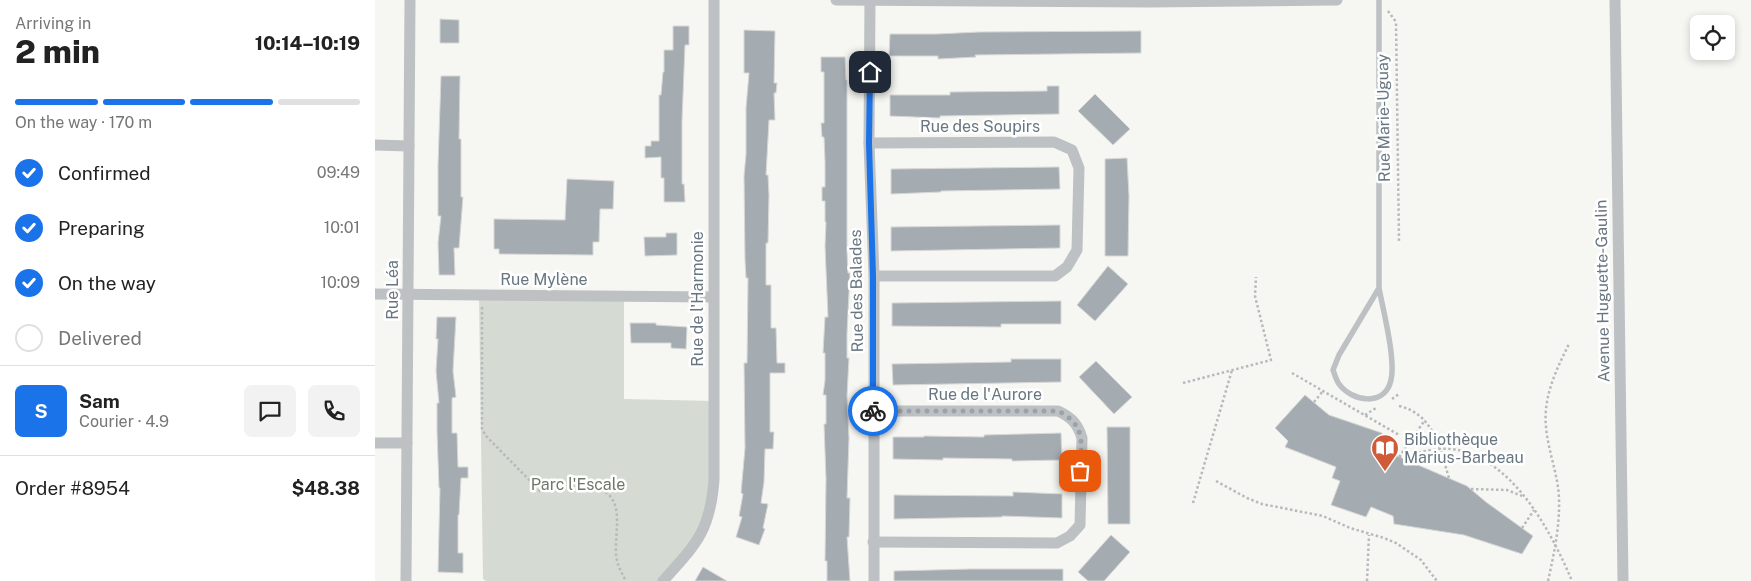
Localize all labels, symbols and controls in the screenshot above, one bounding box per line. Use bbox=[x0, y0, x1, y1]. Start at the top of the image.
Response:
text: Arriving in bbox=[15, 14, 91, 33]
map controls bbox=[1690, 15, 1735, 60]
button: locate bbox=[1690, 15, 1735, 60]
text: 10:14–10:19 bbox=[255, 32, 360, 54]
text: 2 min bbox=[15, 33, 100, 70]
pin bbox=[849, 51, 891, 93]
street label: Rue Marie-Uguay bbox=[1373, 53, 1394, 182]
icon: home bbox=[856, 58, 884, 86]
text: On the way · 170 m bbox=[15, 113, 152, 132]
street label: Rue des Soupirs bbox=[920, 117, 1040, 136]
icon: check bbox=[15, 159, 43, 187]
text: Confirmed bbox=[58, 162, 151, 184]
text: 09:49 bbox=[317, 163, 360, 182]
street label: Avenue Huguette-Gaulin bbox=[1591, 199, 1614, 382]
icon: check bbox=[15, 214, 43, 242]
text: Preparing bbox=[58, 217, 145, 239]
text: 10:01 bbox=[324, 218, 360, 237]
street label: Rue des Balades bbox=[846, 229, 867, 353]
street label: Rue de l'Harmonie bbox=[688, 231, 707, 367]
street label: Rue Léa bbox=[383, 260, 402, 320]
icon: check bbox=[15, 269, 43, 297]
street label: Rue Mylène bbox=[500, 270, 588, 289]
text: On the way bbox=[58, 272, 156, 294]
text: 10:09 bbox=[320, 273, 360, 292]
text: Delivered bbox=[58, 327, 142, 349]
button: chat bbox=[244, 385, 296, 437]
button: phone bbox=[308, 385, 360, 437]
street label: Rue de l'Aurore bbox=[928, 385, 1042, 404]
courier bbox=[848, 386, 898, 436]
text: Sam bbox=[79, 390, 120, 412]
icon: bike bbox=[859, 397, 887, 425]
text: S bbox=[34, 400, 48, 422]
text: Courier · 4.9 bbox=[79, 412, 169, 431]
place label: Bibliothèque Marius-Barbeau bbox=[1404, 430, 1524, 467]
library icon: Bibliothèque Marius-Barbeau bbox=[1370, 433, 1400, 472]
pin bbox=[1059, 450, 1101, 492]
icon: bag bbox=[1066, 457, 1094, 485]
park label: Parc l'Escale bbox=[531, 475, 625, 494]
text: Order #8954 bbox=[15, 477, 130, 499]
text: $48.38 bbox=[291, 477, 360, 499]

